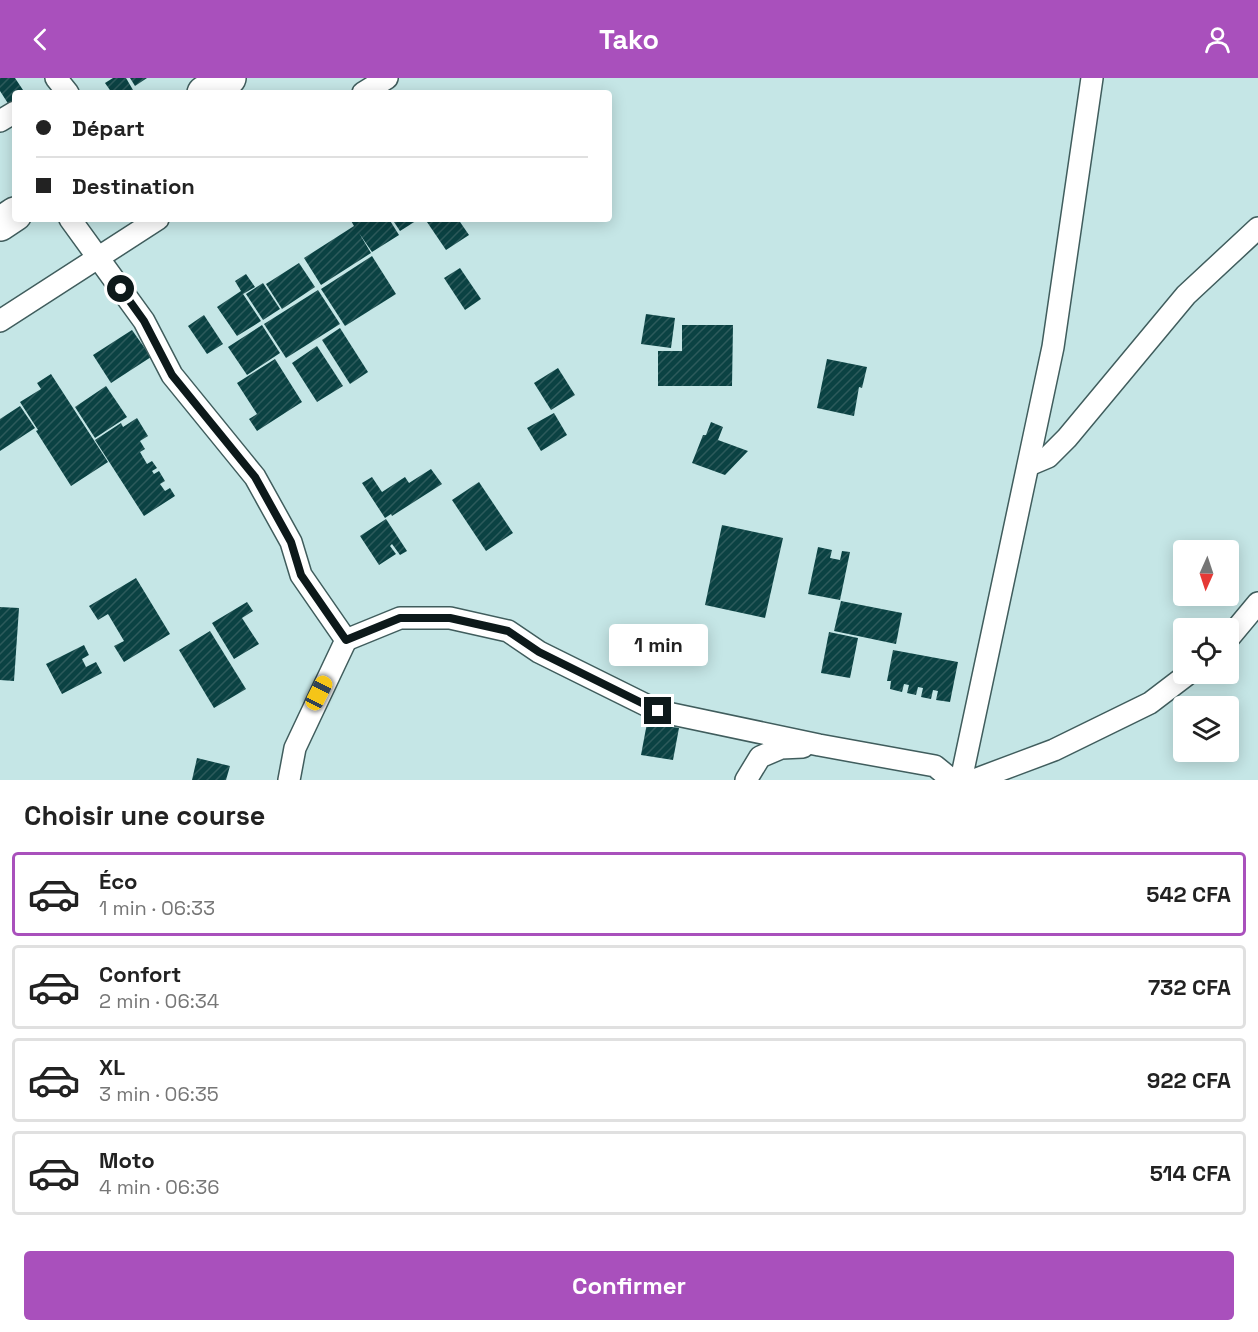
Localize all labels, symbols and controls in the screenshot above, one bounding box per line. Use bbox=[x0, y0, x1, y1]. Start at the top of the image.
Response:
text: Tako bbox=[599, 22, 659, 57]
icon: back bbox=[24, 23, 57, 56]
icon: person bbox=[1201, 23, 1234, 56]
text: Départ bbox=[72, 114, 145, 142]
text: Destination bbox=[72, 172, 195, 200]
route start bbox=[107, 275, 134, 302]
north arrow bbox=[1173, 540, 1239, 606]
map controls bbox=[1173, 540, 1239, 762]
button: locate bbox=[1173, 618, 1239, 684]
callout: 1 min bbox=[608, 624, 708, 666]
text: 1 min bbox=[634, 632, 683, 658]
car bbox=[303, 673, 335, 713]
button: layers bbox=[1173, 696, 1239, 762]
route end bbox=[644, 697, 671, 724]
text: Choisir une course bbox=[24, 798, 265, 833]
icon: car bbox=[27, 867, 81, 921]
text: Éco bbox=[99, 867, 138, 895]
text: 542 CFA bbox=[1146, 880, 1231, 908]
text: 1 min · 06:33 bbox=[99, 895, 215, 921]
icon: car bbox=[27, 960, 81, 1014]
text: Confort bbox=[99, 960, 181, 988]
text: 732 CFA bbox=[1148, 973, 1231, 1001]
text: 2 min · 06:34 bbox=[99, 988, 219, 1014]
icon: car bbox=[27, 1053, 81, 1107]
text: XL bbox=[99, 1053, 125, 1081]
text: 922 CFA bbox=[1147, 1066, 1231, 1094]
text: 3 min · 06:35 bbox=[99, 1081, 219, 1107]
icon: car bbox=[27, 1146, 81, 1200]
text: Moto bbox=[99, 1146, 155, 1174]
text: 514 CFA bbox=[1150, 1159, 1231, 1187]
text: 4 min · 06:36 bbox=[99, 1174, 219, 1200]
button: Confirmer bbox=[24, 1251, 1234, 1320]

